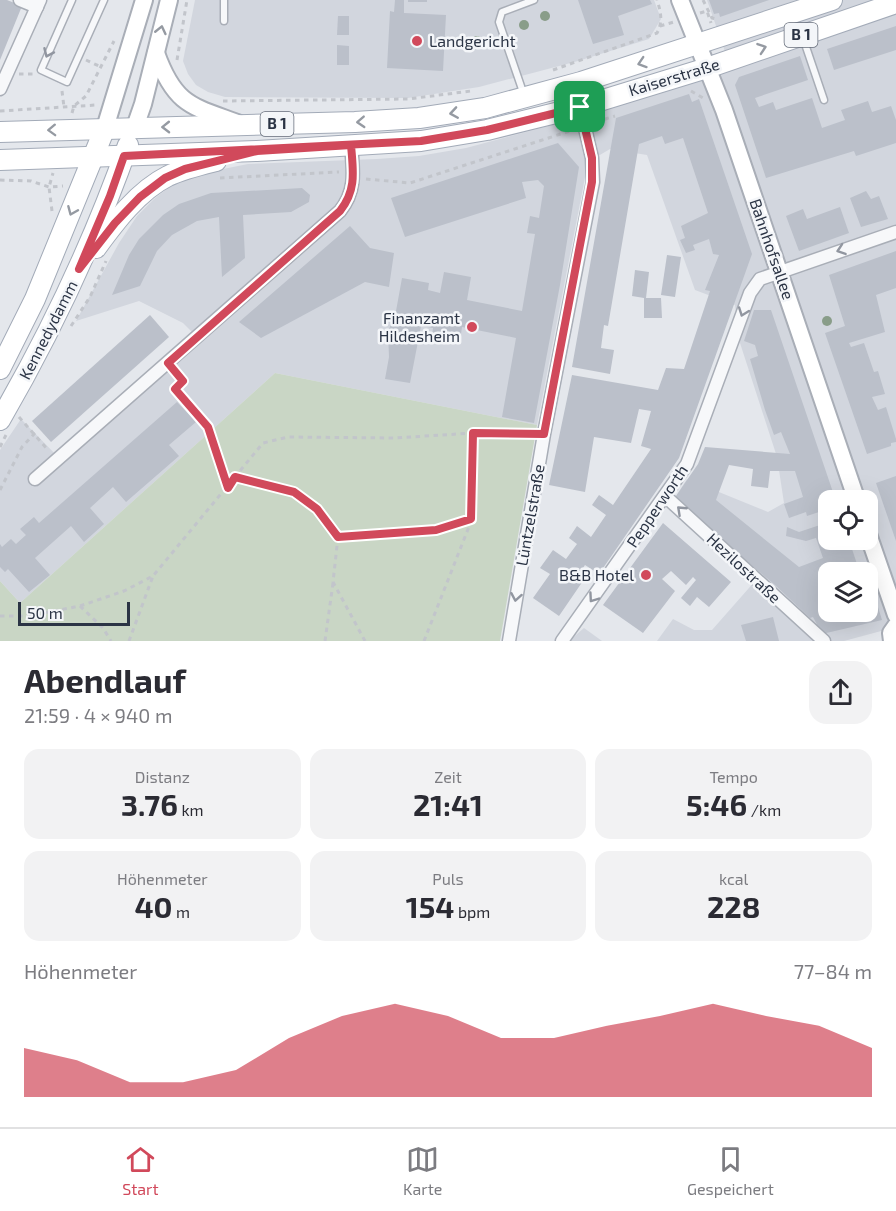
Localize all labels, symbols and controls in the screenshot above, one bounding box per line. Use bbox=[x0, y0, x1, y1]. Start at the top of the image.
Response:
road number: B 1 bbox=[784, 23, 818, 47]
one-way arrow bbox=[154, 26, 167, 36]
place label: Landgericht bbox=[429, 31, 516, 50]
marker: Landgericht bbox=[410, 34, 424, 48]
one-way arrow bbox=[756, 43, 767, 56]
one-way arrow bbox=[43, 47, 55, 58]
street label: Kaiserstraße bbox=[626, 54, 722, 99]
one-way arrow bbox=[637, 55, 648, 68]
pin bbox=[554, 81, 605, 132]
icon: arrive bbox=[563, 90, 596, 123]
one-way arrow bbox=[449, 106, 459, 119]
road number: B 1 bbox=[260, 112, 294, 136]
one-way arrow bbox=[356, 115, 365, 128]
one-way arrow bbox=[161, 121, 170, 133]
one-way arrow bbox=[48, 123, 57, 136]
street label: Bahnhofsallee bbox=[746, 196, 799, 302]
one-way arrow bbox=[67, 205, 79, 216]
one-way arrow bbox=[836, 243, 847, 256]
street label: Kennedydamm bbox=[14, 277, 81, 382]
one-way arrow bbox=[737, 306, 750, 317]
place label: Finanzamt Hildesheim bbox=[379, 308, 460, 345]
marker: Finanzamt Hildesheim bbox=[465, 320, 479, 334]
street label: Pepperworth bbox=[622, 461, 691, 551]
street label: Lüntzelstraße bbox=[511, 463, 548, 567]
map controls bbox=[818, 490, 878, 622]
button: locate bbox=[818, 490, 878, 550]
one-way arrow bbox=[677, 506, 688, 517]
street label: Hezilostraße bbox=[703, 529, 785, 607]
button: layers bbox=[818, 562, 878, 622]
place label: B&B Hotel bbox=[559, 565, 634, 584]
marker: B&B Hotel bbox=[639, 568, 653, 582]
one-way arrow bbox=[589, 591, 600, 602]
one-way arrow bbox=[510, 592, 523, 602]
scale bar bbox=[18, 599, 130, 626]
text: 50 m bbox=[27, 603, 63, 622]
text: Abendlauf bbox=[24, 660, 186, 700]
button: share bbox=[809, 661, 872, 724]
text: 21:59 · 4 × 940 m bbox=[24, 703, 172, 727]
text: Distanz bbox=[135, 767, 190, 786]
text: Zeit bbox=[434, 767, 462, 786]
text: Tempo bbox=[709, 767, 758, 786]
text: 3.76 bbox=[121, 786, 178, 822]
text: 21:41 bbox=[413, 786, 483, 822]
text: 5:46 bbox=[686, 786, 747, 822]
text: km bbox=[178, 800, 204, 819]
text: /km bbox=[747, 800, 781, 819]
text: Höhenmeter bbox=[117, 869, 208, 888]
text: Puls bbox=[432, 869, 464, 888]
text: kcal bbox=[719, 869, 748, 888]
text: 40 bbox=[135, 888, 173, 924]
text: 154 bbox=[406, 888, 454, 924]
text: 228 bbox=[707, 888, 760, 924]
text: m bbox=[173, 902, 190, 921]
text: bpm bbox=[454, 902, 490, 921]
text: Höhenmeter bbox=[24, 959, 137, 983]
text: 77–84 m bbox=[794, 959, 872, 983]
tab: Start bbox=[122, 1143, 159, 1198]
tab: Karte bbox=[403, 1143, 442, 1198]
tab: Gespeichert bbox=[687, 1143, 774, 1198]

